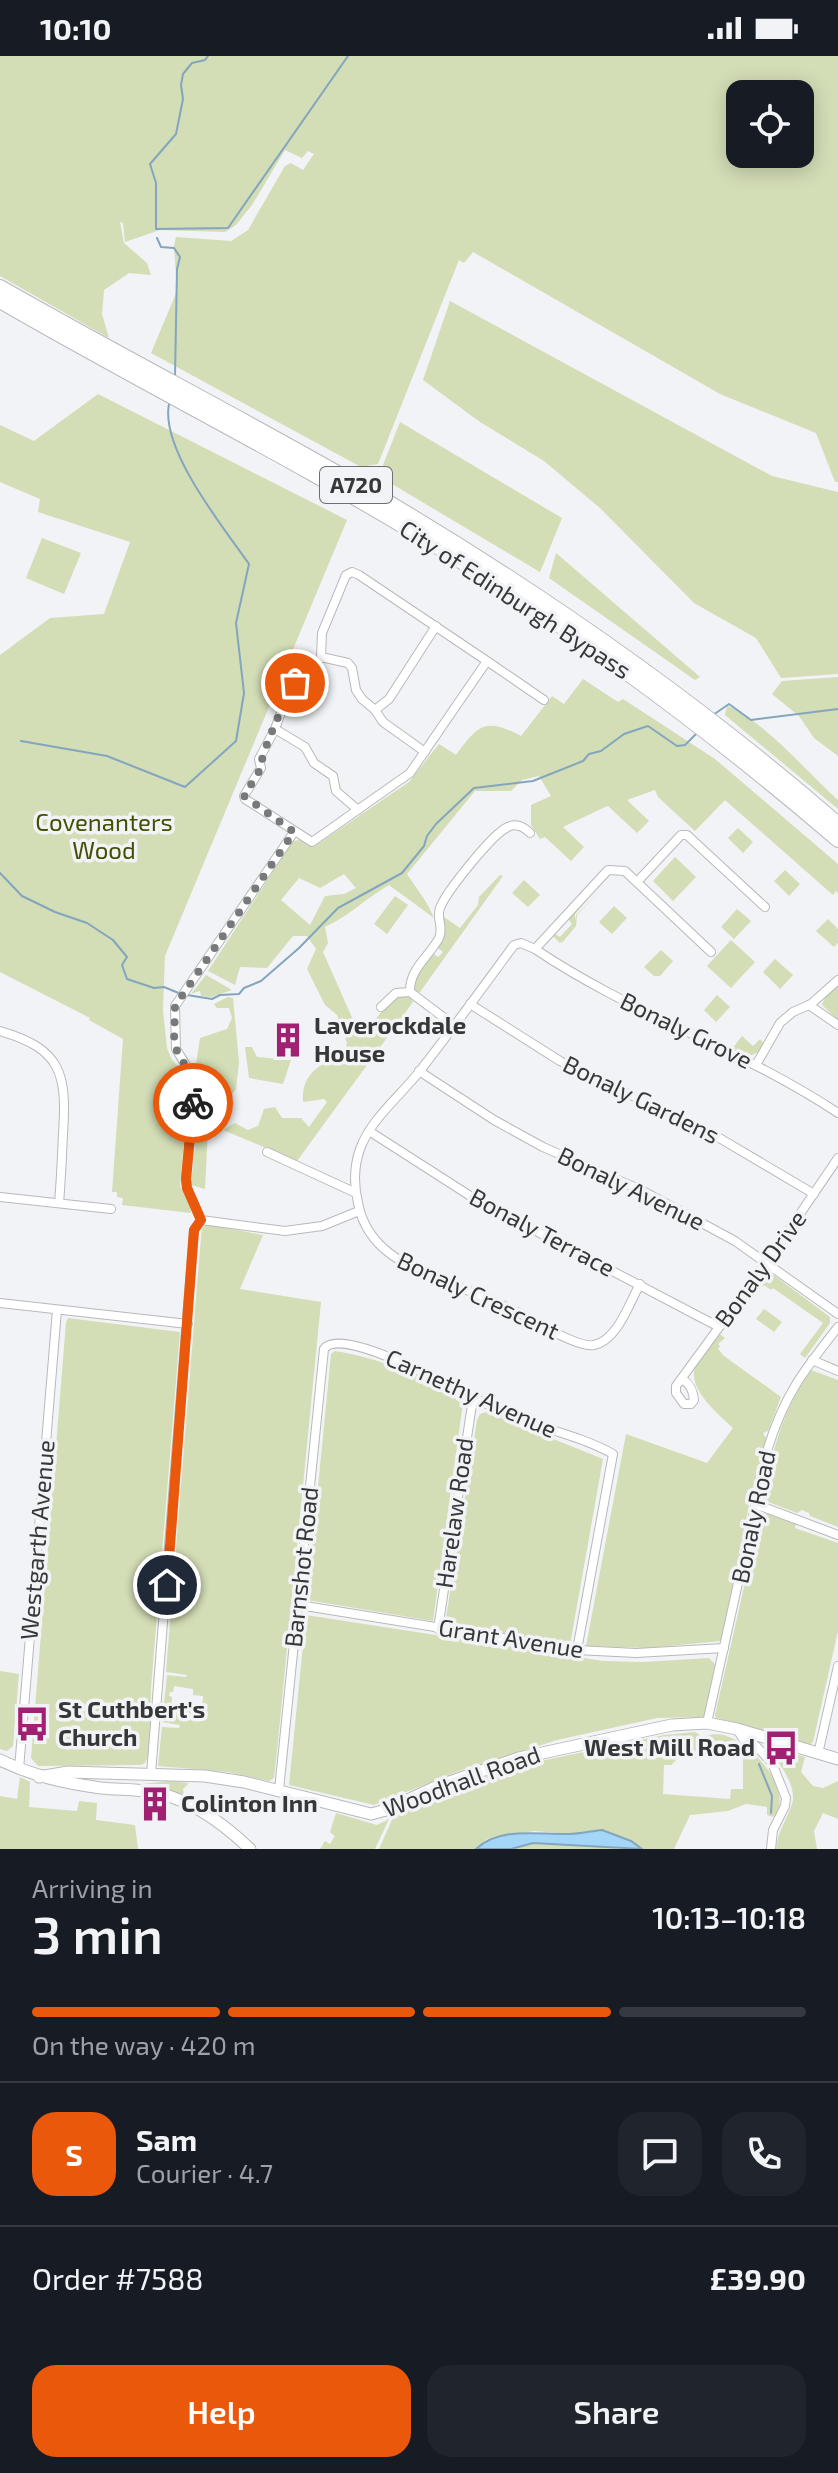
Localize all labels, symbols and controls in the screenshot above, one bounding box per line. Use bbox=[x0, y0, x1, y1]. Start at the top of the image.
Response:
text: 10:10 bbox=[40, 10, 112, 46]
map controls bbox=[726, 80, 814, 168]
button: locate bbox=[726, 80, 814, 168]
road number: A720 bbox=[320, 467, 392, 503]
street label: City of Edinburgh Bypass bbox=[395, 513, 637, 684]
pin bbox=[261, 649, 329, 717]
icon: bag bbox=[273, 661, 317, 705]
park label: Covenanters Wood bbox=[35, 807, 173, 864]
street label: Bonaly Grove bbox=[616, 985, 757, 1074]
place label: Laverockdale House bbox=[314, 1010, 466, 1067]
building icon: Laverockdale House bbox=[269, 1021, 307, 1059]
street label: Bonaly Gardens bbox=[559, 1048, 724, 1149]
courier bbox=[153, 1063, 233, 1143]
icon: bike bbox=[171, 1081, 215, 1125]
street label: Bonaly Avenue bbox=[554, 1140, 710, 1236]
street label: Bonaly Terrace bbox=[465, 1181, 620, 1282]
street label: Bonaly Drive bbox=[708, 1204, 812, 1332]
street label: Bonaly Crescent bbox=[393, 1244, 564, 1345]
street label: Carnethy Avenue bbox=[382, 1342, 561, 1443]
street label: Harelaw Road bbox=[429, 1436, 478, 1590]
street label: Westgarth Avenue bbox=[13, 1439, 60, 1641]
street label: Bonaly Road bbox=[724, 1448, 781, 1586]
street label: Barnshot Road bbox=[278, 1485, 323, 1648]
pin bbox=[133, 1551, 201, 1619]
icon: home bbox=[145, 1563, 189, 1607]
street label: Grant Avenue bbox=[437, 1612, 586, 1663]
place label: St Cuthbert's Church bbox=[58, 1694, 205, 1751]
bus stop icon: St Cuthbert's Church bbox=[13, 1705, 51, 1743]
bus stop icon: West Mill Road bbox=[762, 1729, 800, 1767]
place label: West Mill Road bbox=[584, 1732, 755, 1761]
street label: Woodhall Road bbox=[379, 1739, 544, 1822]
building icon: Colinton Inn bbox=[136, 1785, 174, 1823]
place label: Colinton Inn bbox=[181, 1788, 318, 1817]
text: Arriving in bbox=[32, 1872, 153, 1903]
text: 10:13–10:18 bbox=[652, 1899, 806, 1935]
text: 3 min bbox=[32, 1902, 163, 1964]
text: On the way · 420 m bbox=[32, 2029, 255, 2060]
button: chat bbox=[618, 2112, 702, 2196]
button: phone bbox=[722, 2112, 806, 2196]
text: Sam bbox=[136, 2121, 197, 2157]
text: S bbox=[65, 2136, 83, 2172]
text: Courier · 4.7 bbox=[136, 2157, 273, 2188]
text: Order #7588 bbox=[32, 2260, 204, 2296]
text: £39.90 bbox=[710, 2260, 806, 2296]
button: Help bbox=[32, 2365, 411, 2457]
button: Share bbox=[427, 2365, 806, 2457]

